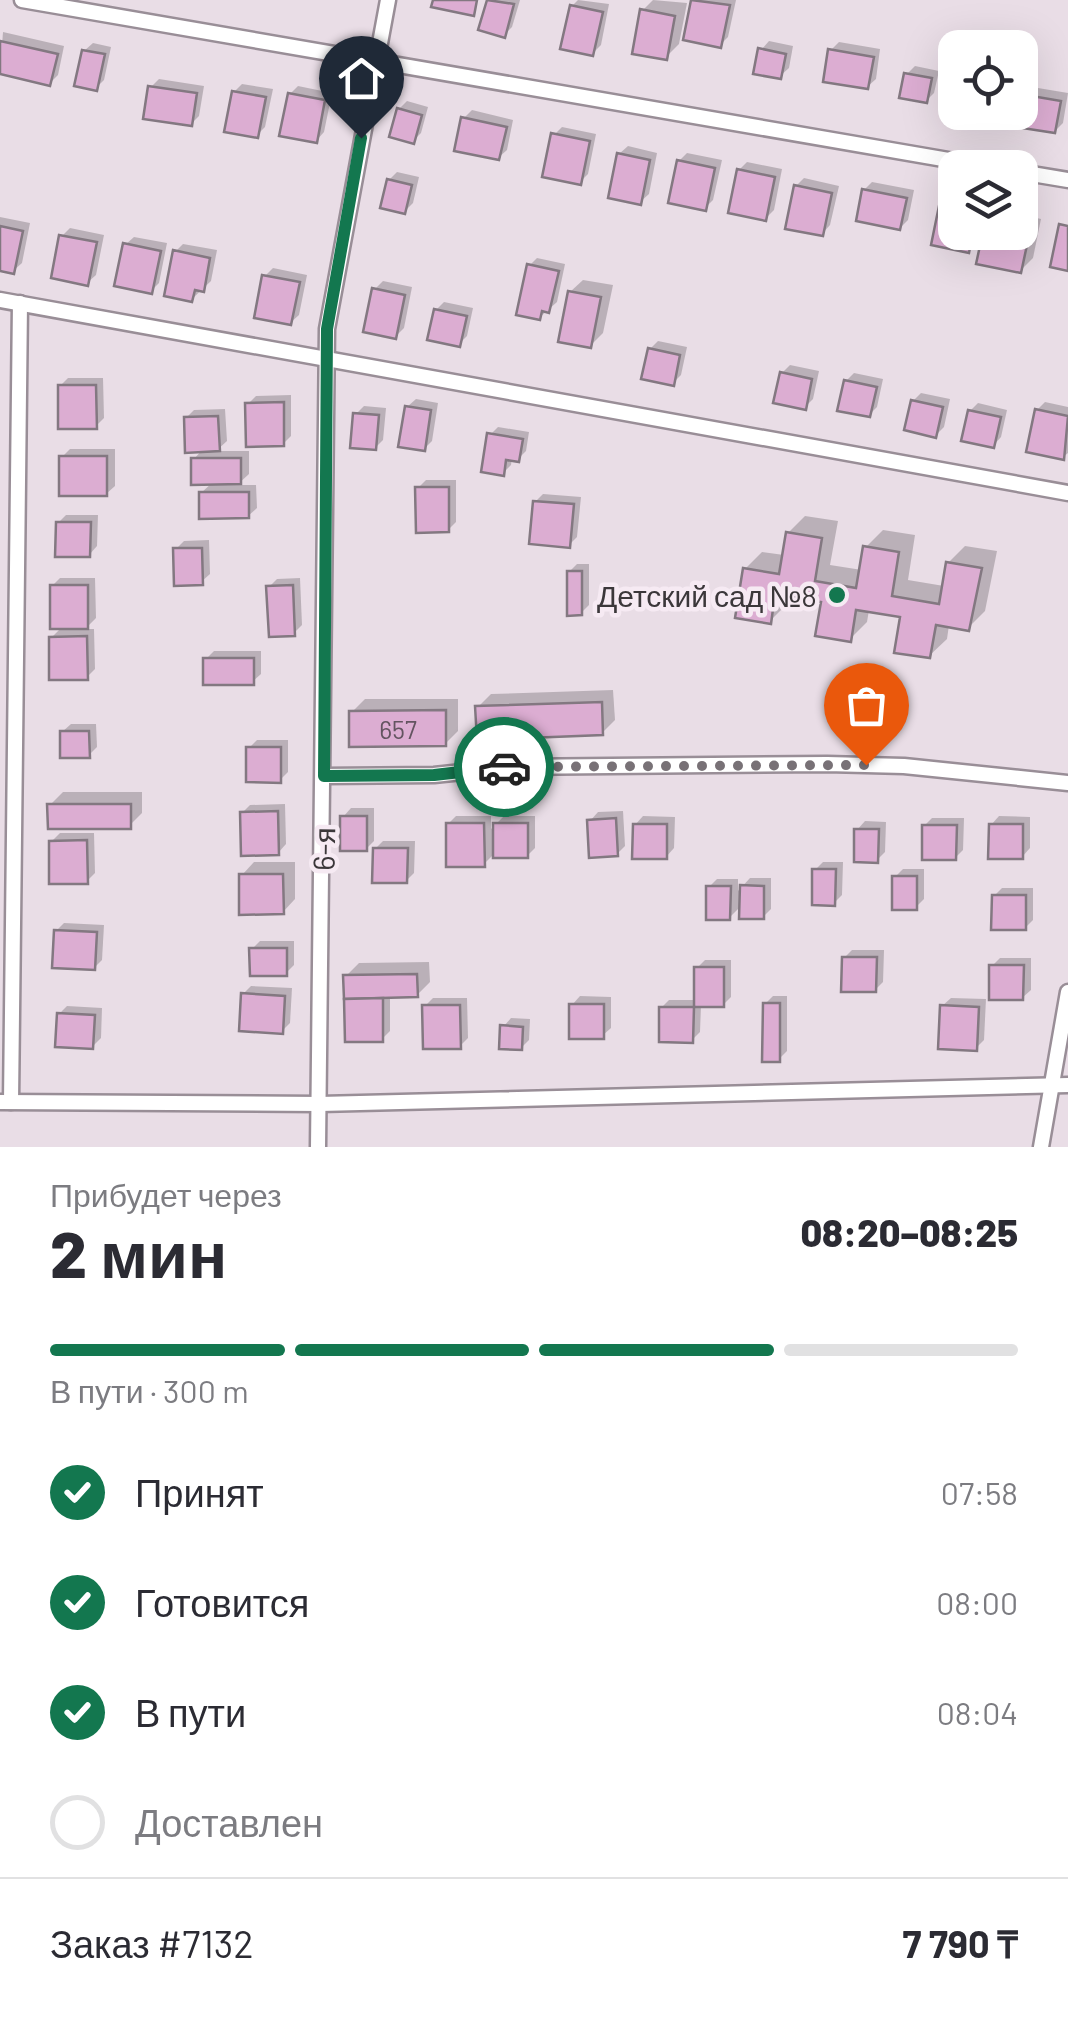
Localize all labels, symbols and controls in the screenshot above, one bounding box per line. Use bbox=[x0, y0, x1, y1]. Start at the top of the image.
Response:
map controls bbox=[938, 30, 1038, 250]
button: locate bbox=[938, 30, 1038, 130]
pin bbox=[319, 36, 404, 139]
icon: home bbox=[334, 51, 389, 106]
button: layers bbox=[938, 150, 1038, 250]
place label: Детский сад №8 bbox=[597, 577, 817, 613]
marker: Детский сад №8 bbox=[826, 584, 848, 606]
pin bbox=[824, 663, 909, 766]
icon: bag bbox=[839, 678, 894, 733]
house number: 657 bbox=[379, 714, 417, 744]
courier bbox=[454, 717, 554, 817]
icon: car bbox=[477, 740, 532, 795]
street label: 6-я bbox=[305, 827, 341, 871]
text: Прибудет через bbox=[50, 1175, 282, 1213]
text: 08:20–08:25 bbox=[800, 1209, 1018, 1255]
text: 2 мин bbox=[50, 1213, 227, 1291]
text: В пути · 300 m bbox=[50, 1371, 249, 1409]
icon: check bbox=[50, 1465, 105, 1520]
text: Принят bbox=[135, 1469, 264, 1515]
text: 07:58 bbox=[941, 1473, 1018, 1511]
icon: check bbox=[50, 1575, 105, 1630]
text: Готовится bbox=[135, 1579, 309, 1625]
text: 08:00 bbox=[936, 1583, 1018, 1621]
icon: check bbox=[50, 1685, 105, 1740]
text: В пути bbox=[135, 1689, 246, 1735]
text: 08:04 bbox=[937, 1693, 1018, 1731]
text: Доставлен bbox=[135, 1799, 323, 1845]
text: Заказ #7132 bbox=[50, 1920, 254, 1966]
text: 7 790 ₸ bbox=[903, 1920, 1018, 1966]

